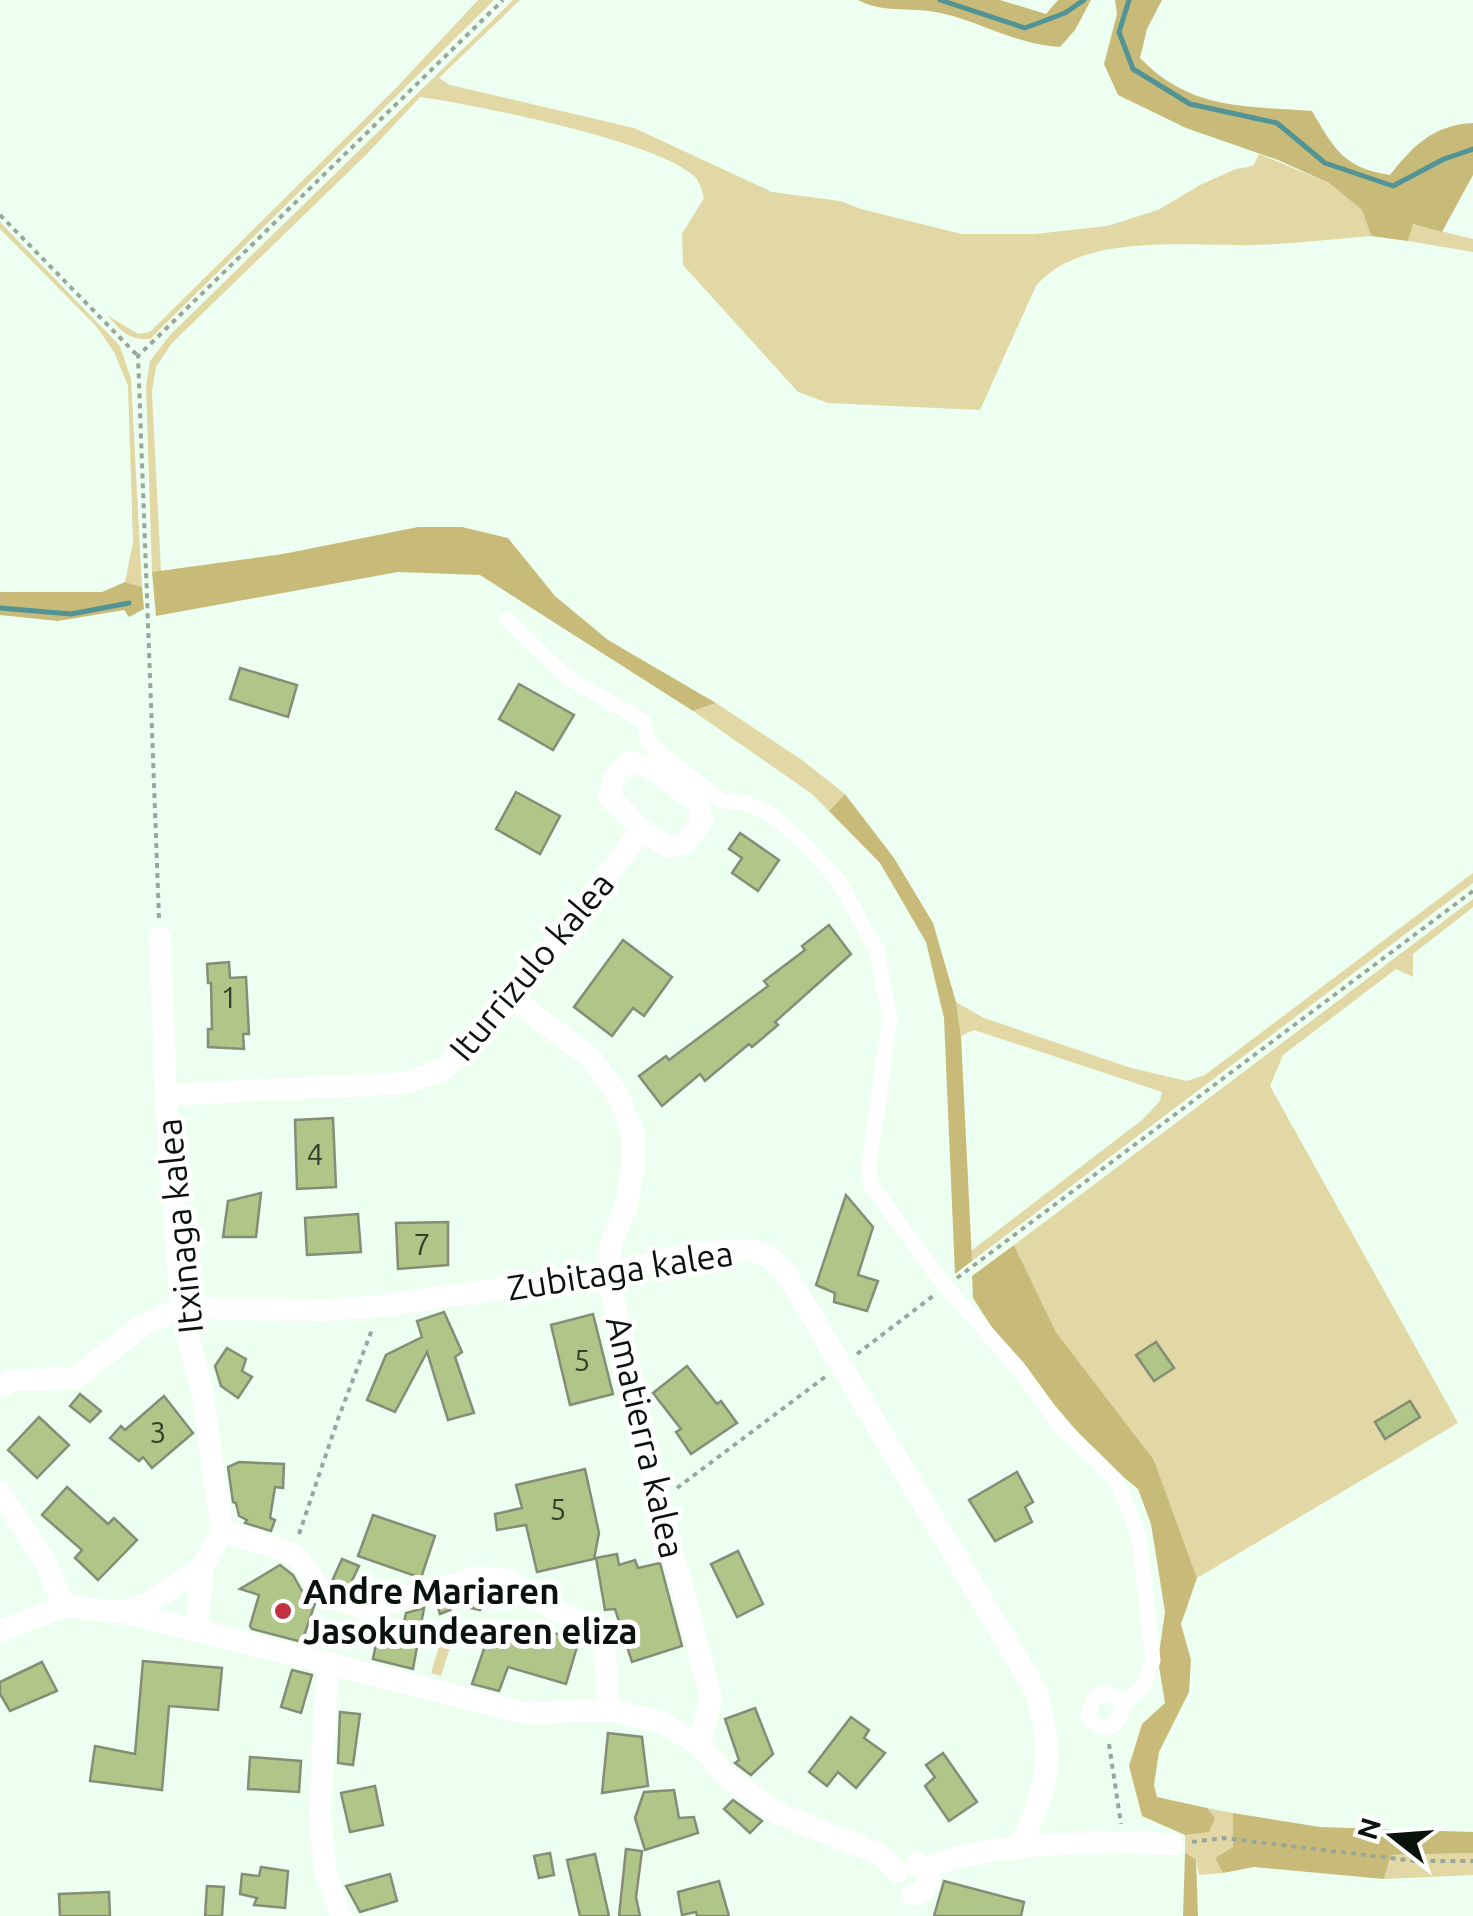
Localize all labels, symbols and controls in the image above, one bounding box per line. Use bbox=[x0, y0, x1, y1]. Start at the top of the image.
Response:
street label: Iturrizulo kalea bbox=[441, 864, 621, 1068]
house number: 1 bbox=[221, 980, 237, 1014]
street label: Itxinaga kalea bbox=[148, 1117, 210, 1335]
house number: 4 bbox=[307, 1137, 323, 1171]
house number: 7 bbox=[414, 1227, 430, 1261]
street label: Zubitaga kalea bbox=[504, 1232, 736, 1308]
street label: Amatierra kalea bbox=[599, 1312, 693, 1562]
house number: 5 bbox=[574, 1343, 590, 1377]
house number: 3 bbox=[150, 1415, 166, 1449]
house number: 5 bbox=[550, 1492, 566, 1526]
place label: Andre Mariaren Jasokundearen eliza bbox=[303, 1571, 638, 1651]
marker: Andre Mariaren Jasokundearen eliza bbox=[272, 1600, 294, 1622]
north arrow bbox=[1343, 1786, 1443, 1886]
text: N bbox=[1351, 1814, 1386, 1843]

